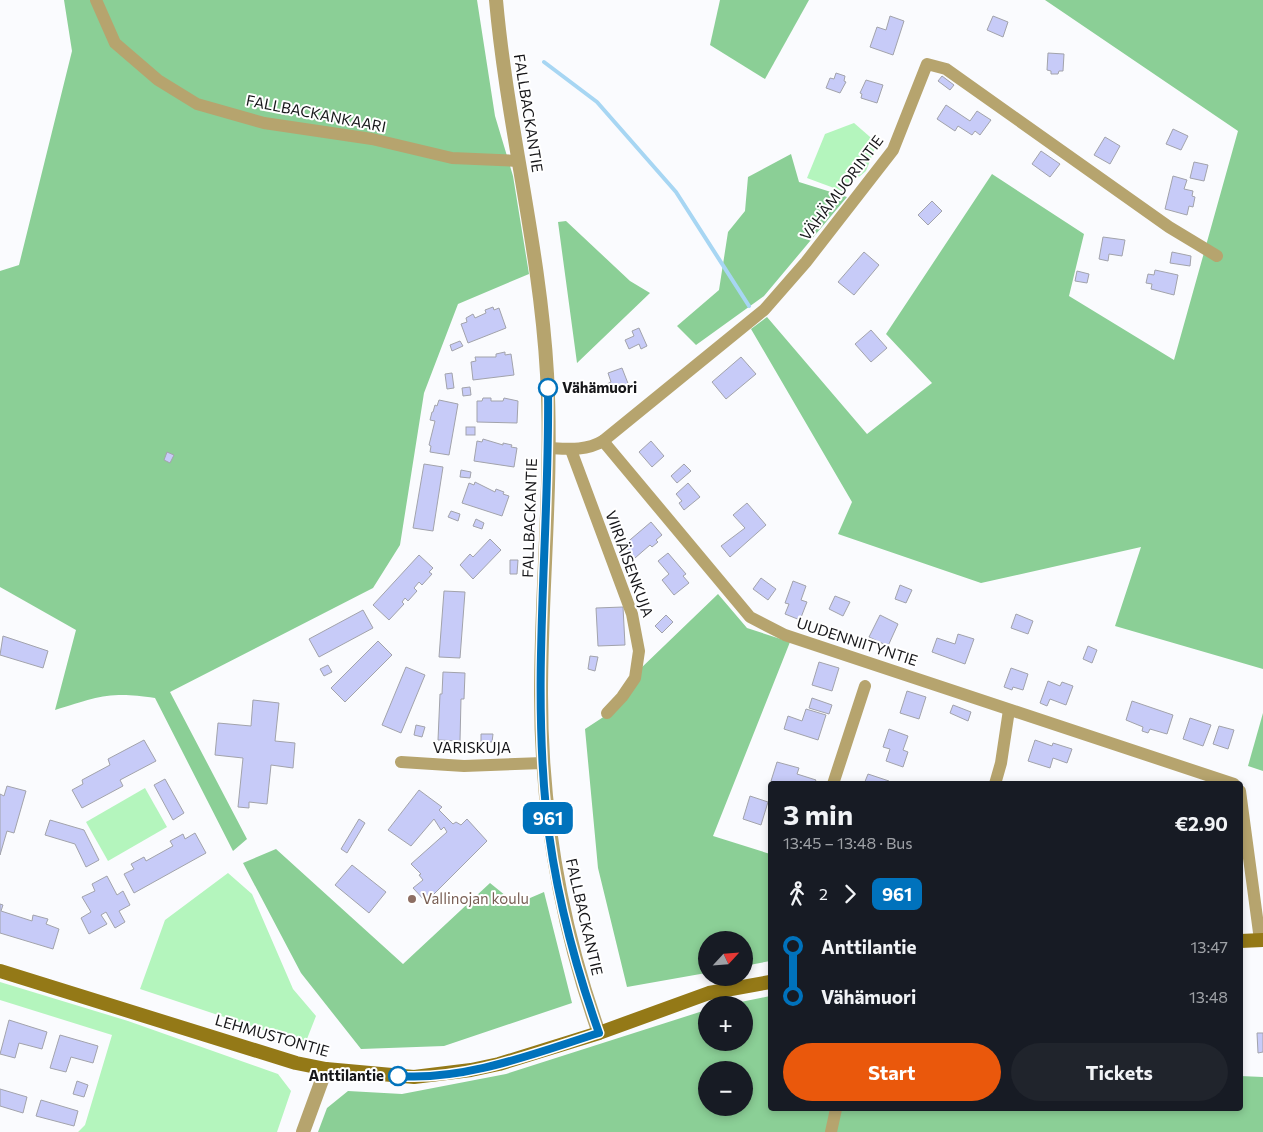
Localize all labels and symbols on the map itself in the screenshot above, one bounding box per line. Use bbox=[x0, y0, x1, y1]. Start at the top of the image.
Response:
street label: FALLBACKANTIE bbox=[511, 52, 547, 173]
street label: FALLBACKANKAARI bbox=[245, 91, 388, 135]
street label: VÄHÄMUORINTIE bbox=[796, 131, 887, 243]
marker: Vähämuori bbox=[538, 378, 558, 398]
place label: Vähämuori bbox=[562, 378, 637, 396]
street label: FALLBACKANTIE bbox=[518, 458, 540, 578]
street label: VIIRIÄISENKUJA bbox=[602, 508, 658, 619]
street label: UUDENNIITYNTIE bbox=[794, 613, 920, 669]
street label: VARISKUJA bbox=[433, 738, 511, 756]
line badge: 961 bbox=[519, 802, 577, 834]
street label: FALLBACKANTIE bbox=[563, 856, 607, 977]
place label: Vallinojan koulu bbox=[422, 889, 529, 907]
marker: Vallinojan koulu bbox=[406, 893, 418, 905]
north arrow bbox=[698, 931, 752, 986]
street label: LEHMUSTONTIE bbox=[213, 1010, 332, 1060]
place label: Anttilantie bbox=[309, 1066, 384, 1084]
marker: Anttilantie bbox=[388, 1066, 408, 1086]

